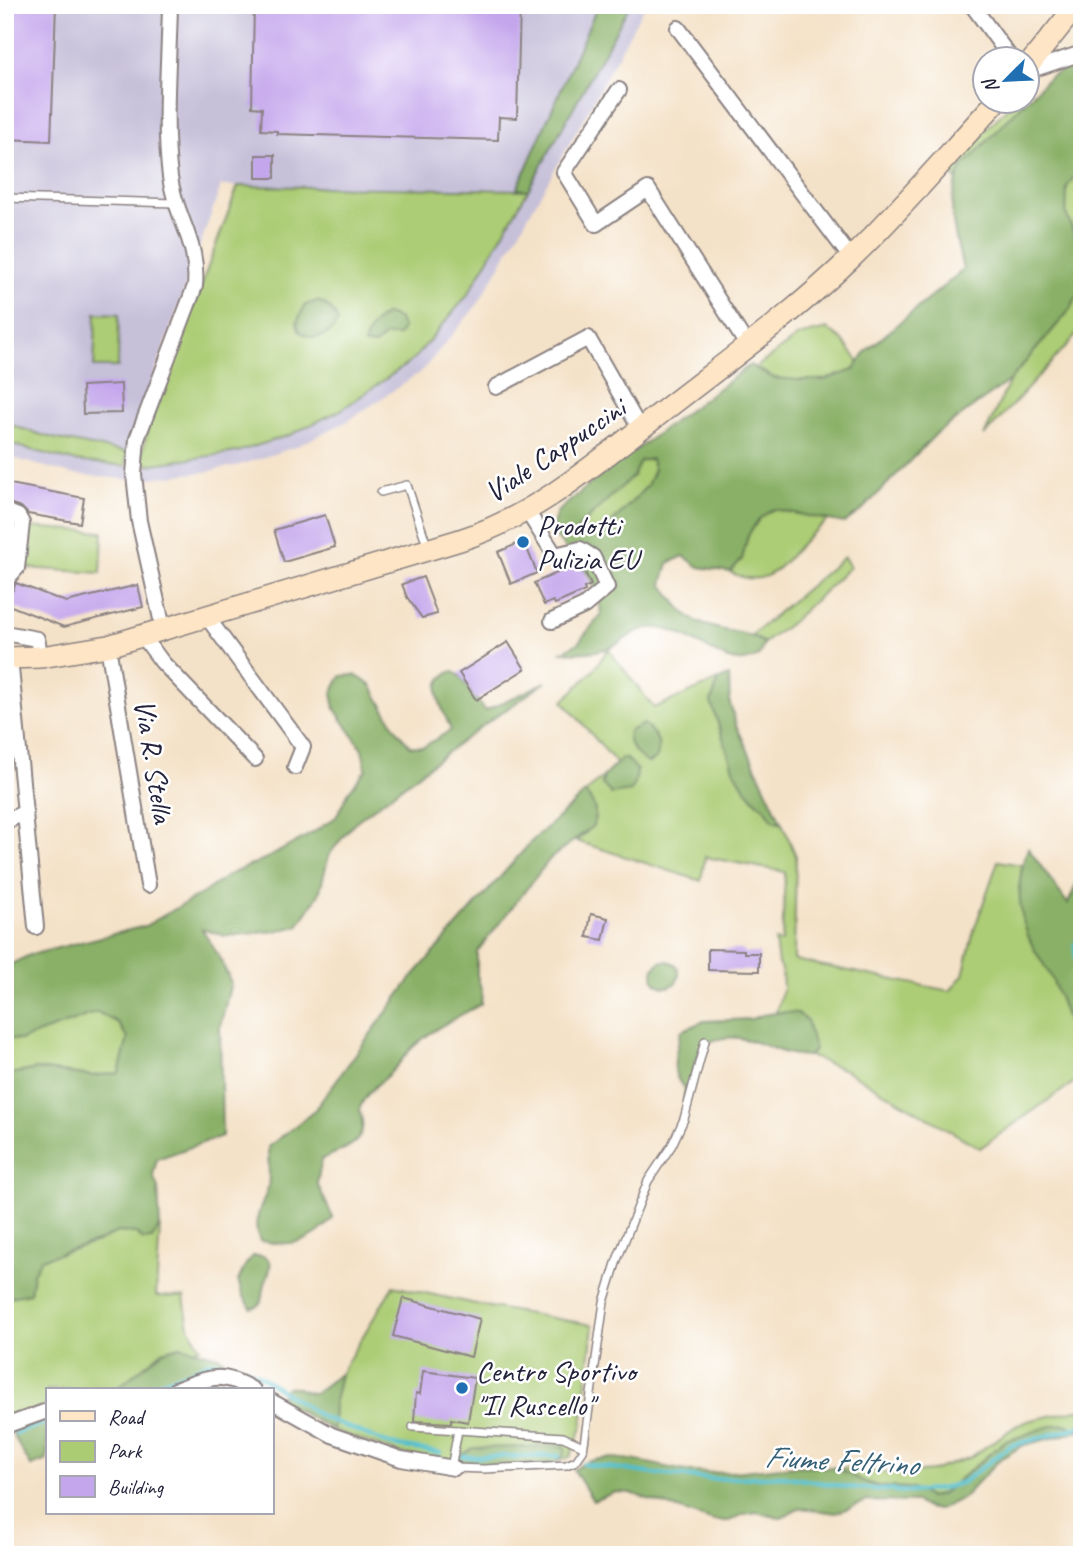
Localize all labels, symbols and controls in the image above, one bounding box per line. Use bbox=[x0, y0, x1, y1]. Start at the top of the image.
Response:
north arrow bbox=[972, 46, 1042, 116]
text: N bbox=[977, 73, 1005, 97]
street label: Viale Cappuccini bbox=[477, 387, 635, 511]
place label: Prodotti Pulizia EU bbox=[537, 506, 642, 578]
marker: Prodotti Pulizia EU bbox=[515, 534, 531, 550]
street label: Via R. Stella bbox=[125, 696, 183, 828]
place label: Centro Sportivo "Il Ruscello" bbox=[476, 1352, 639, 1424]
marker: Centro Sportivo "Il Ruscello" bbox=[454, 1380, 470, 1396]
legend bbox=[46, 1388, 273, 1514]
text: Road bbox=[108, 1404, 147, 1430]
water label: Fiume Feltrino bbox=[764, 1436, 922, 1485]
text: Park bbox=[108, 1438, 143, 1464]
text: Building bbox=[108, 1474, 165, 1500]

